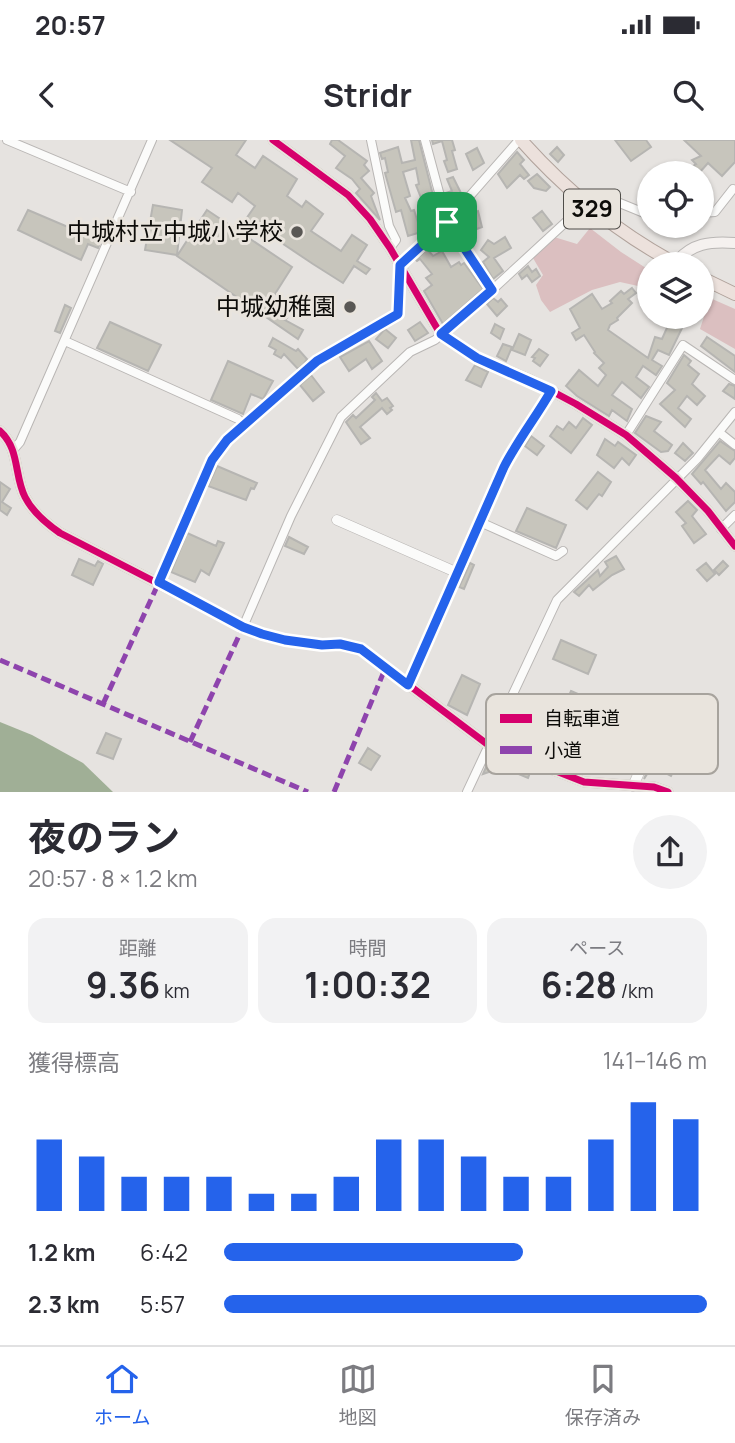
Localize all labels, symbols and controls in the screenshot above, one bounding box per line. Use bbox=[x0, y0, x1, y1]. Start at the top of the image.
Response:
text: 20:57 bbox=[35, 7, 106, 43]
text: Stridr bbox=[323, 73, 412, 117]
icon: back bbox=[28, 76, 66, 114]
icon: search bbox=[669, 76, 707, 114]
map controls bbox=[637, 161, 714, 329]
button: locate bbox=[637, 161, 714, 238]
road number: 329 bbox=[564, 190, 620, 228]
pin bbox=[417, 192, 477, 252]
icon: arrive bbox=[428, 203, 466, 241]
place label: 中城村立中城小学校 bbox=[67, 214, 283, 247]
marker: 中城村立中城小学校 bbox=[289, 224, 305, 240]
button: layers bbox=[637, 252, 714, 329]
place label: 中城幼稚園 bbox=[216, 289, 336, 322]
marker: 中城幼稚園 bbox=[342, 299, 358, 315]
legend bbox=[486, 694, 718, 774]
text: 自転車道 bbox=[544, 705, 620, 731]
text: 小道 bbox=[544, 737, 582, 763]
text: 夜のラン bbox=[28, 810, 180, 862]
button: share bbox=[633, 815, 707, 889]
text: 20:57 · 8 × 1.2 km bbox=[28, 862, 198, 894]
text: 距離 bbox=[119, 935, 157, 961]
text: 時間 bbox=[348, 935, 387, 961]
text: ペース bbox=[569, 935, 625, 961]
text: 9.36 bbox=[86, 961, 160, 1009]
text: 1:00:32 bbox=[304, 961, 431, 1009]
text: 6:28 bbox=[541, 961, 617, 1009]
text: km bbox=[160, 978, 190, 1004]
text: /km bbox=[617, 978, 654, 1004]
text: 141–146 m bbox=[603, 1044, 707, 1076]
text: 獲得標高 bbox=[28, 1046, 120, 1078]
text: 1.2 km bbox=[28, 1236, 95, 1268]
text: 6:42 bbox=[140, 1236, 188, 1268]
text: 2.3 km bbox=[28, 1288, 100, 1320]
text: 5:57 bbox=[140, 1288, 185, 1320]
tab: ホーム bbox=[94, 1360, 151, 1430]
tab: 地図 bbox=[339, 1360, 377, 1430]
tab: 保存済み bbox=[565, 1360, 641, 1430]

